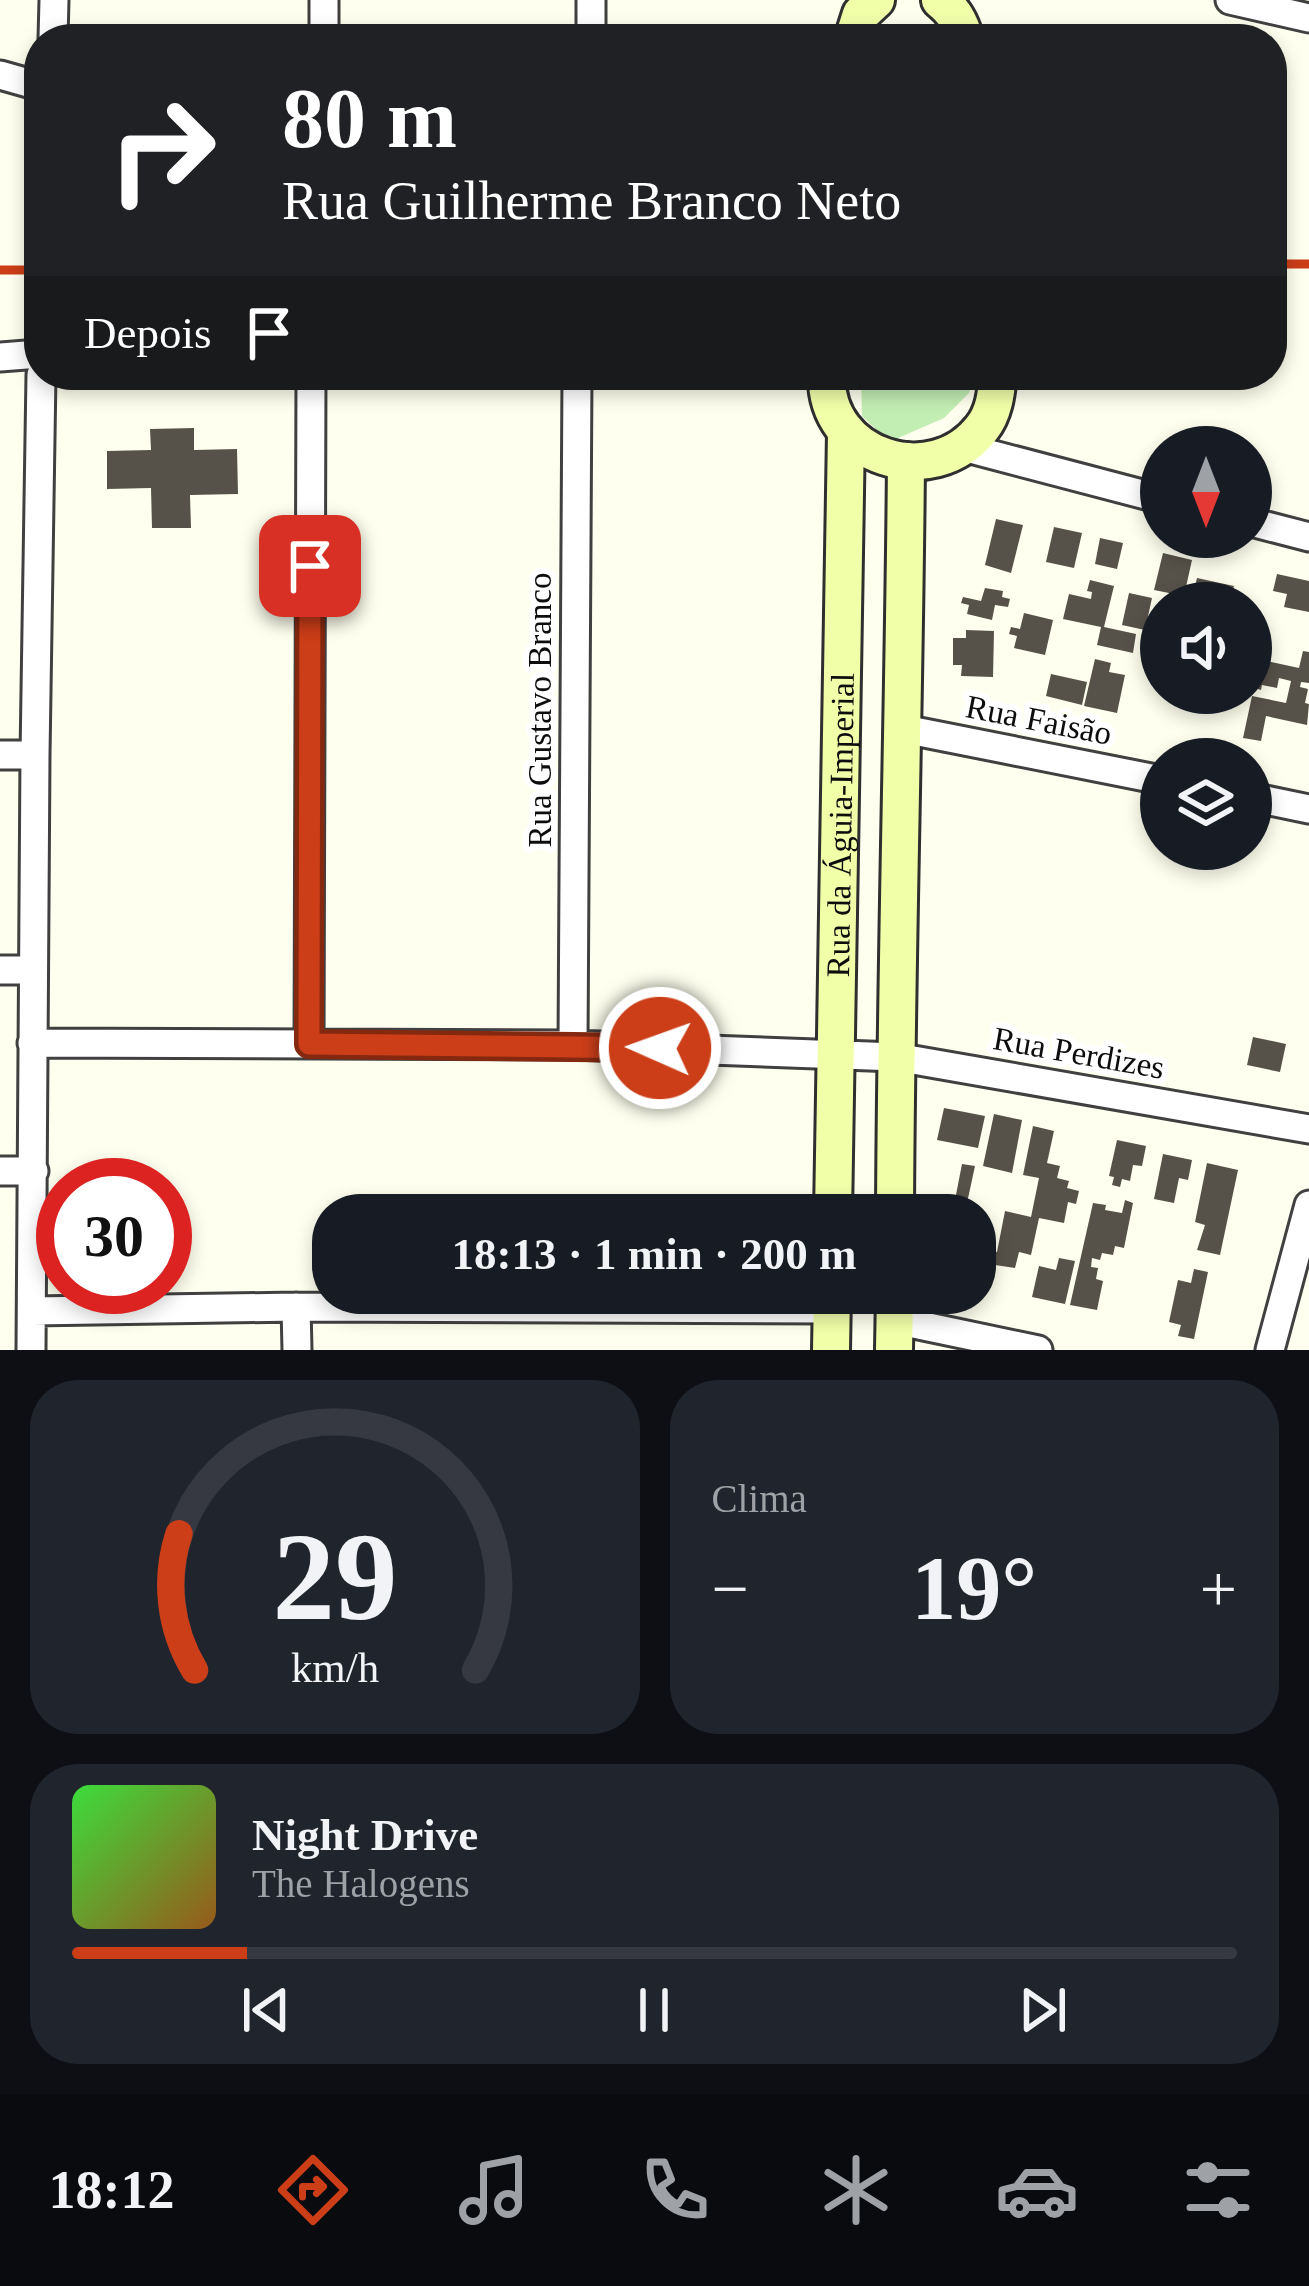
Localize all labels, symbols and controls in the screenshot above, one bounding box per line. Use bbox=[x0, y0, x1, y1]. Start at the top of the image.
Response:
icon: right bbox=[84, 72, 240, 228]
text: 80 m bbox=[282, 72, 457, 165]
text: Rua Guilherme Branco Neto bbox=[282, 171, 901, 231]
icon: arrive bbox=[236, 300, 302, 366]
text: Depois bbox=[84, 308, 212, 358]
north arrow bbox=[1140, 426, 1272, 558]
map controls bbox=[1140, 426, 1272, 870]
pin bbox=[259, 515, 361, 617]
icon: arrive bbox=[277, 533, 343, 599]
street label: Rua Gustavo Branco bbox=[522, 573, 558, 847]
button: sound bbox=[1140, 582, 1272, 714]
street label: Rua da Águia-Imperial bbox=[820, 673, 861, 978]
street label: Rua Faisão bbox=[963, 688, 1115, 752]
button: layers bbox=[1140, 738, 1272, 870]
position arrow bbox=[597, 985, 723, 1111]
street label: Rua Perdizes bbox=[990, 1020, 1167, 1086]
speed limit sign: 30 bbox=[36, 1158, 192, 1314]
text: 18:13 · 1 min · 200 m bbox=[452, 1229, 857, 1279]
text: Clima bbox=[712, 1477, 807, 1520]
text: 29 bbox=[272, 1508, 397, 1646]
text: 19° bbox=[911, 1539, 1037, 1638]
text: − bbox=[712, 1552, 749, 1625]
text: + bbox=[1200, 1552, 1237, 1625]
text: km/h bbox=[291, 1644, 379, 1691]
text: Night Drive bbox=[252, 1810, 478, 1860]
text: The Halogens bbox=[252, 1862, 470, 1905]
icon: previous bbox=[233, 1977, 299, 2043]
icon: pause bbox=[621, 1977, 687, 2043]
icon: next bbox=[1010, 1977, 1076, 2043]
icon: directions bbox=[271, 2148, 355, 2232]
icon: music bbox=[452, 2148, 536, 2232]
icon: phone bbox=[633, 2148, 717, 2232]
icon: climate bbox=[814, 2148, 898, 2232]
icon: car bbox=[995, 2148, 1079, 2232]
icon: filters bbox=[1176, 2148, 1260, 2232]
text: 18:12 bbox=[49, 2160, 174, 2220]

